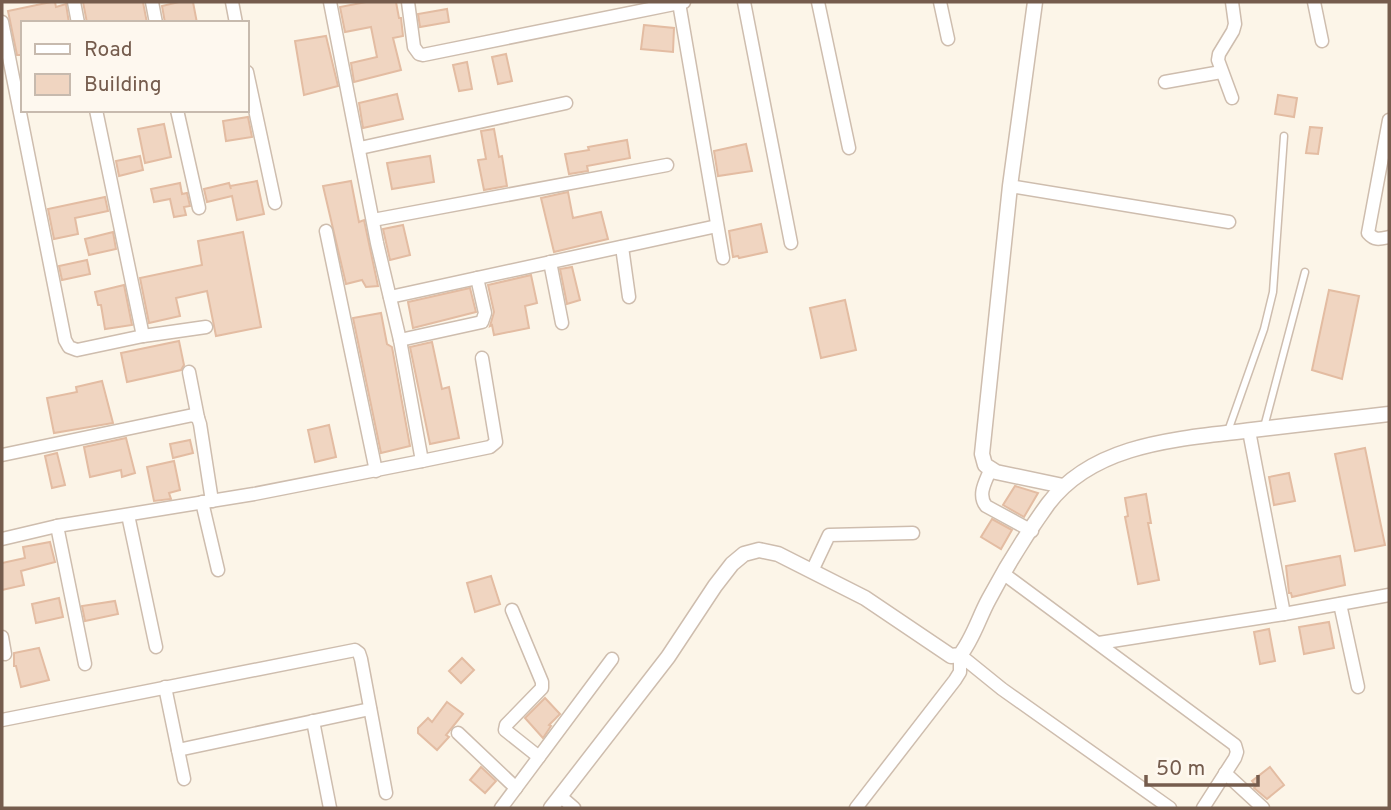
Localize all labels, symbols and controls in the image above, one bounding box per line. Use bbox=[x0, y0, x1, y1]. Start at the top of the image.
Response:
legend bbox=[21, 21, 248, 112]
text: Road bbox=[84, 37, 133, 64]
text: Building bbox=[84, 72, 162, 99]
scale bar bbox=[1146, 744, 1258, 788]
text: 50 m bbox=[1156, 756, 1205, 783]

